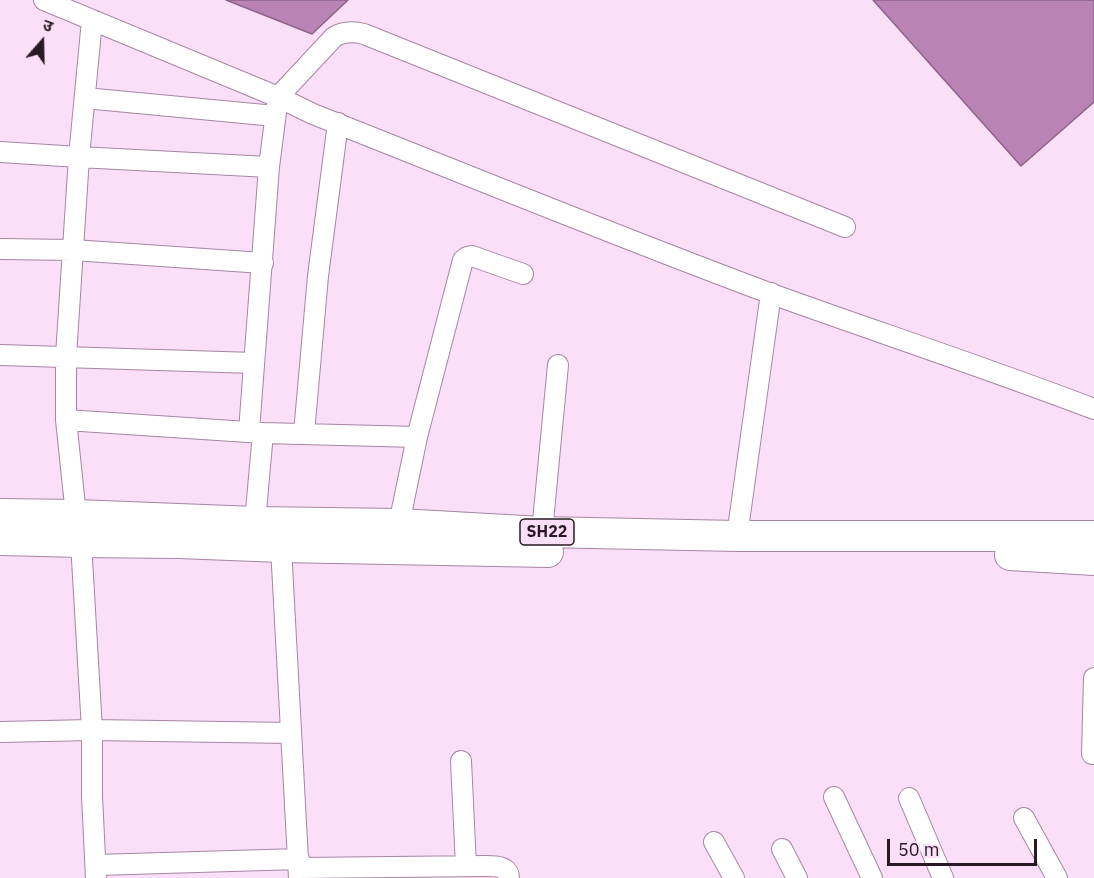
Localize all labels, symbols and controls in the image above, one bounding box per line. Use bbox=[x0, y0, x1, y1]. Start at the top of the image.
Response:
north arrow bbox=[12, 12, 72, 72]
text: उ bbox=[40, 14, 56, 36]
road number: SH22 bbox=[520, 519, 574, 545]
scale bar bbox=[890, 827, 1040, 865]
text: 50 m bbox=[898, 838, 940, 861]

